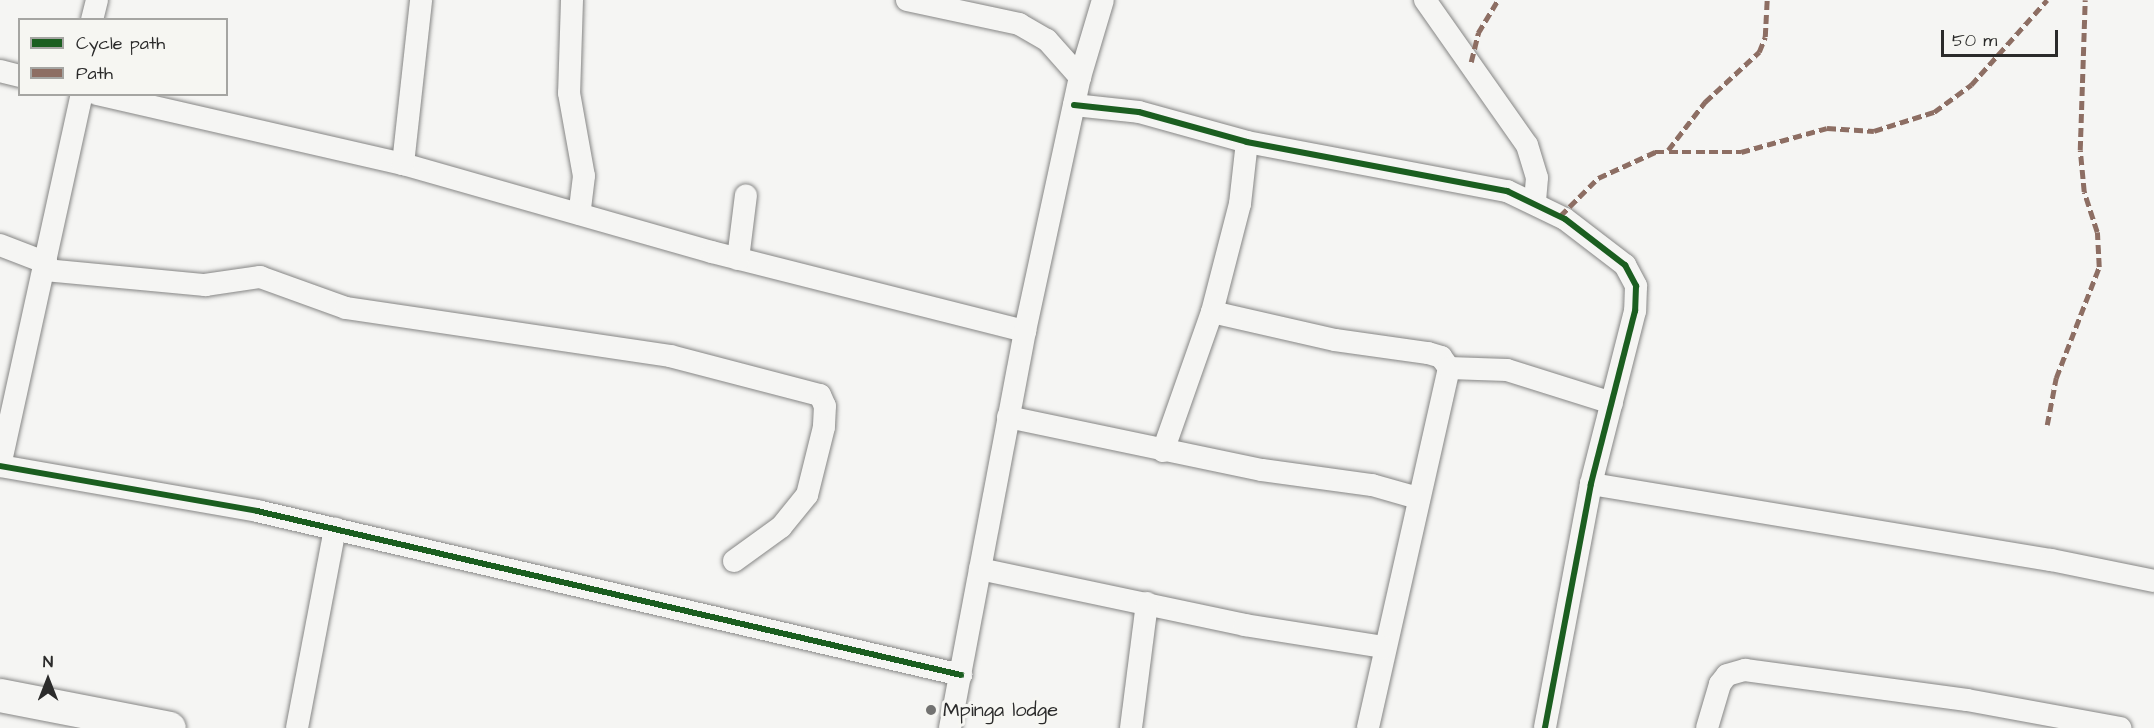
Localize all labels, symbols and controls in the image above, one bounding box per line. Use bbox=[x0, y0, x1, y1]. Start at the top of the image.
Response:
legend bbox=[18, 18, 228, 96]
scale bar bbox=[1944, 18, 2061, 56]
text: 50 m bbox=[1952, 28, 1997, 53]
text: Cycle path bbox=[76, 31, 165, 56]
text: Path bbox=[76, 61, 113, 86]
north arrow bbox=[18, 650, 78, 710]
text: N bbox=[43, 651, 53, 673]
place label: Mpinga lodge bbox=[943, 698, 1058, 722]
marker: Mpinga lodge bbox=[924, 703, 938, 717]

